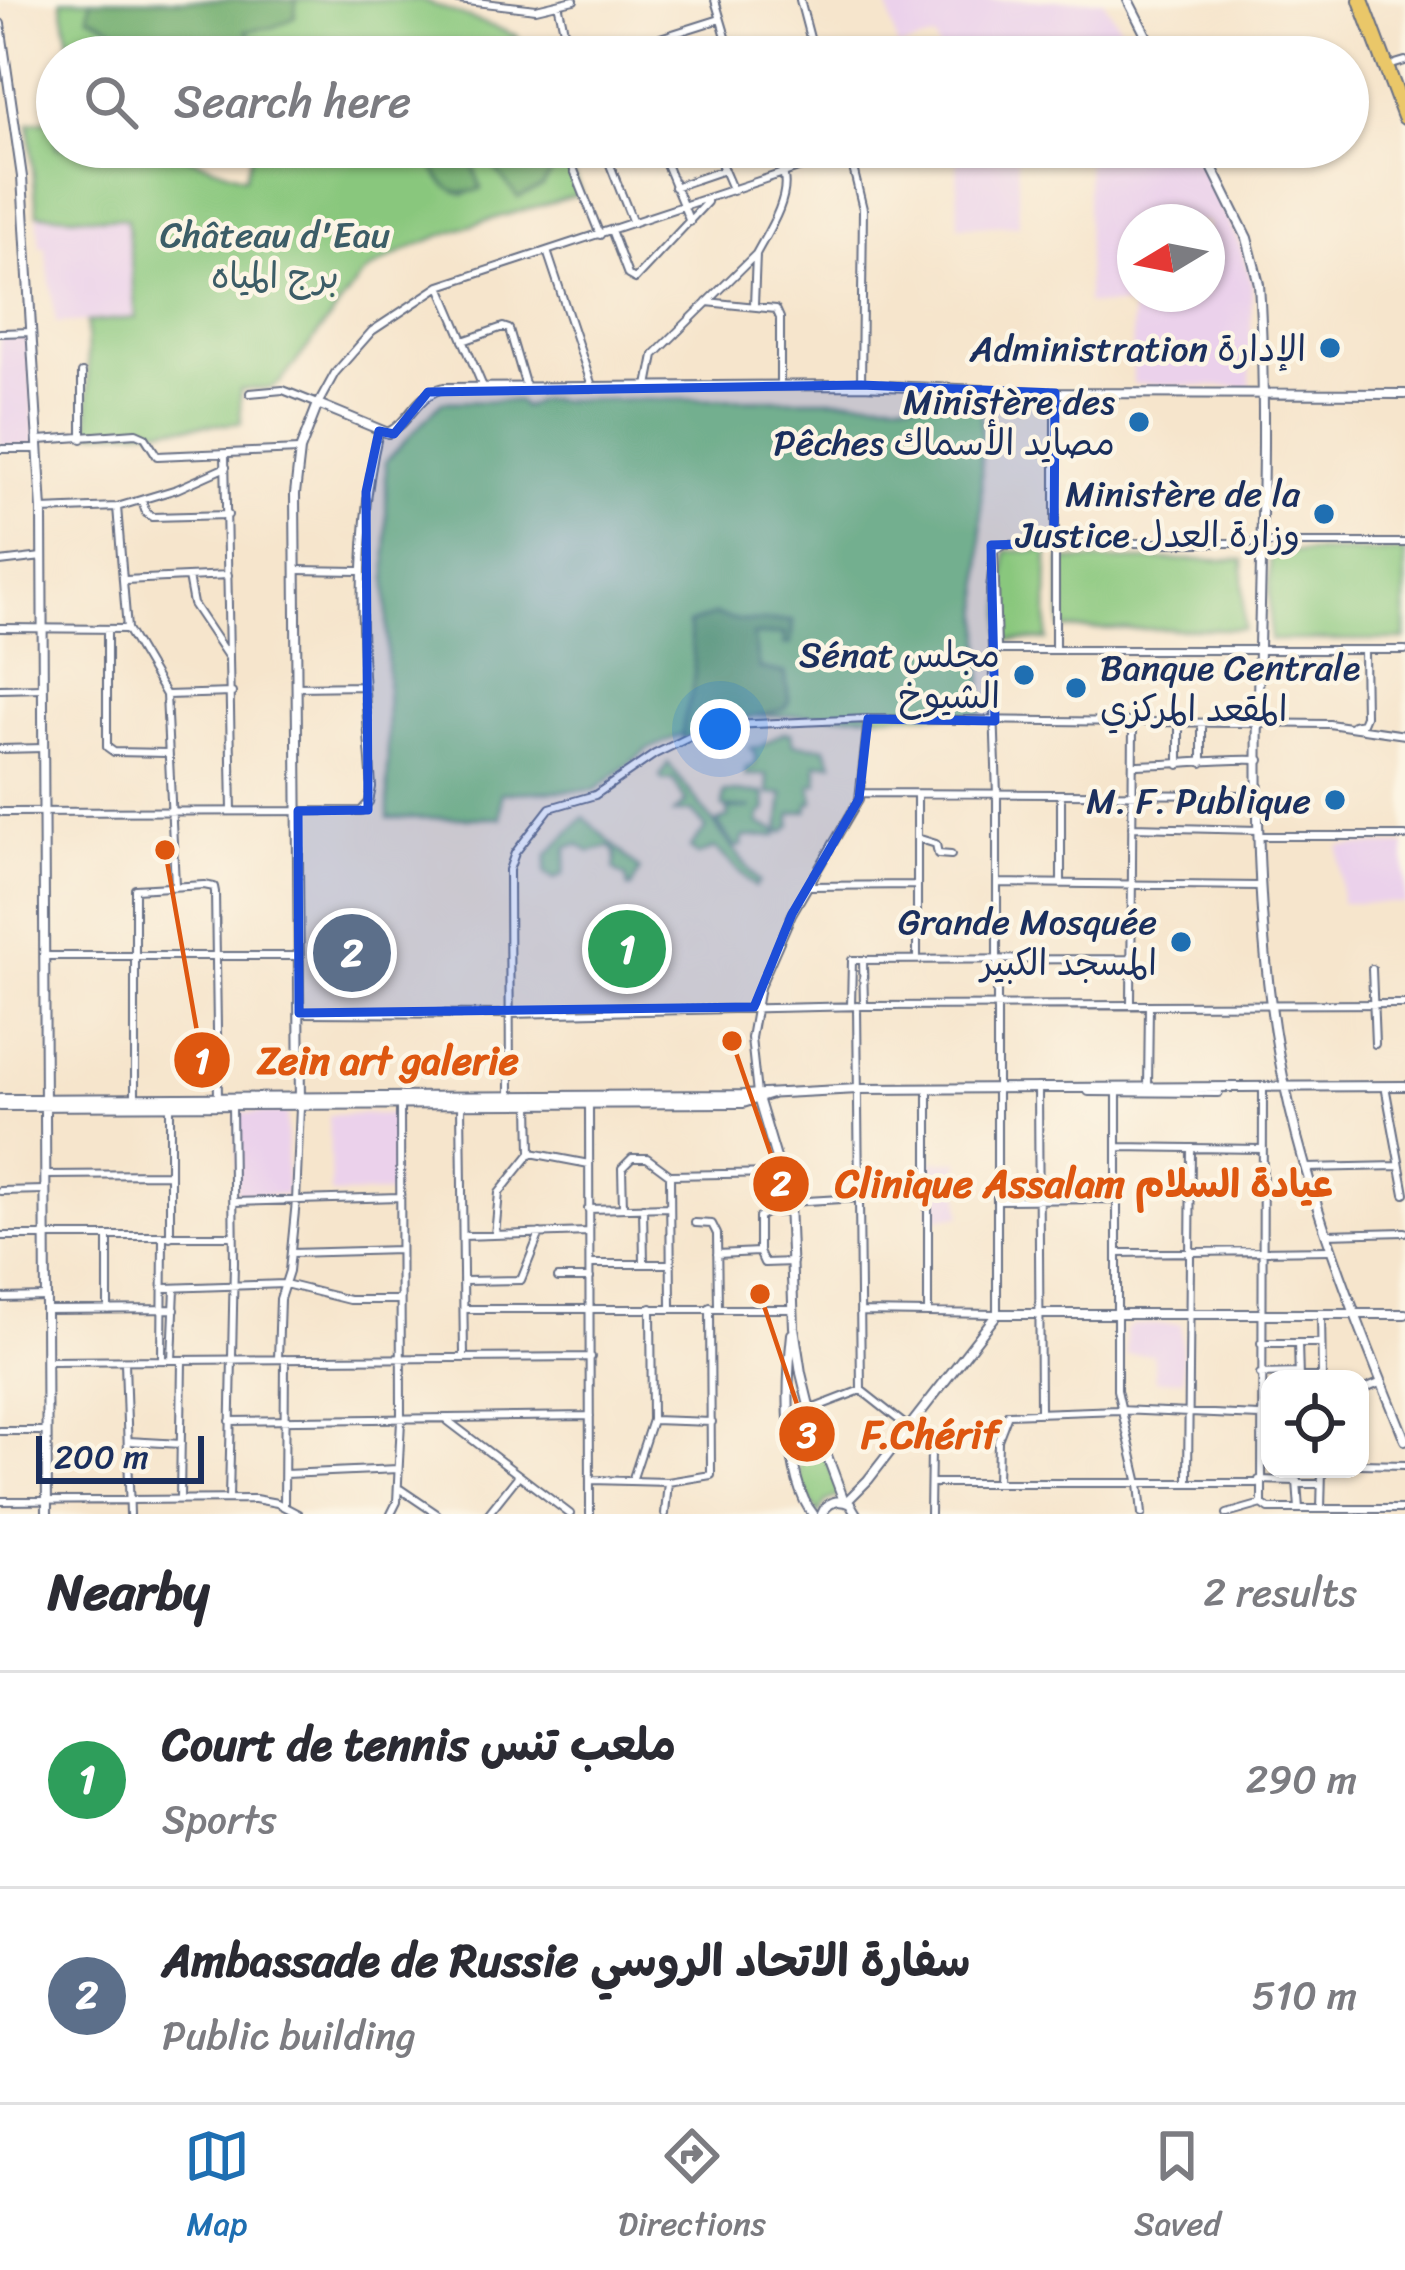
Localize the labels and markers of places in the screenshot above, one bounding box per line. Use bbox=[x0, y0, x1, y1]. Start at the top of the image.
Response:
place label: Administration الإدارة bbox=[969, 317, 1306, 381]
marker: Administration الإدارة bbox=[1317, 335, 1343, 361]
place label: Ministère des Pêches مصايد الأسماك bbox=[774, 370, 1115, 475]
marker: Ministère des Pêches مصايد الأسماك bbox=[1126, 409, 1152, 435]
place label: Ministère de la Justice وزارة العدل bbox=[1014, 462, 1301, 567]
marker: Ministère de la Justice وزارة العدل bbox=[1311, 501, 1337, 527]
place label: Sénat مجلس الشيوخ bbox=[799, 623, 1000, 728]
place label: Banque Centrale المقعد المركزي bbox=[1100, 636, 1360, 741]
marker: Sénat مجلس الشيوخ bbox=[1011, 662, 1037, 688]
marker: Banque Centrale المقعد المركزي bbox=[1063, 675, 1089, 701]
place label: M. F. Publique bbox=[1086, 769, 1311, 833]
marker: M. F. Publique bbox=[1322, 787, 1348, 813]
place label: Grande Mosquée المسجد الكبير bbox=[898, 890, 1157, 995]
pin: 1 bbox=[588, 904, 666, 994]
pin: 2 bbox=[313, 908, 391, 998]
marker: Grande Mosquée المسجد الكبير bbox=[1168, 929, 1194, 955]
callout: Zein art galerie bbox=[172, 1023, 543, 1098]
callout: Clinique Assalam عيادة السلام bbox=[751, 1146, 1357, 1221]
callout: F.Chérif bbox=[777, 1397, 1023, 1472]

